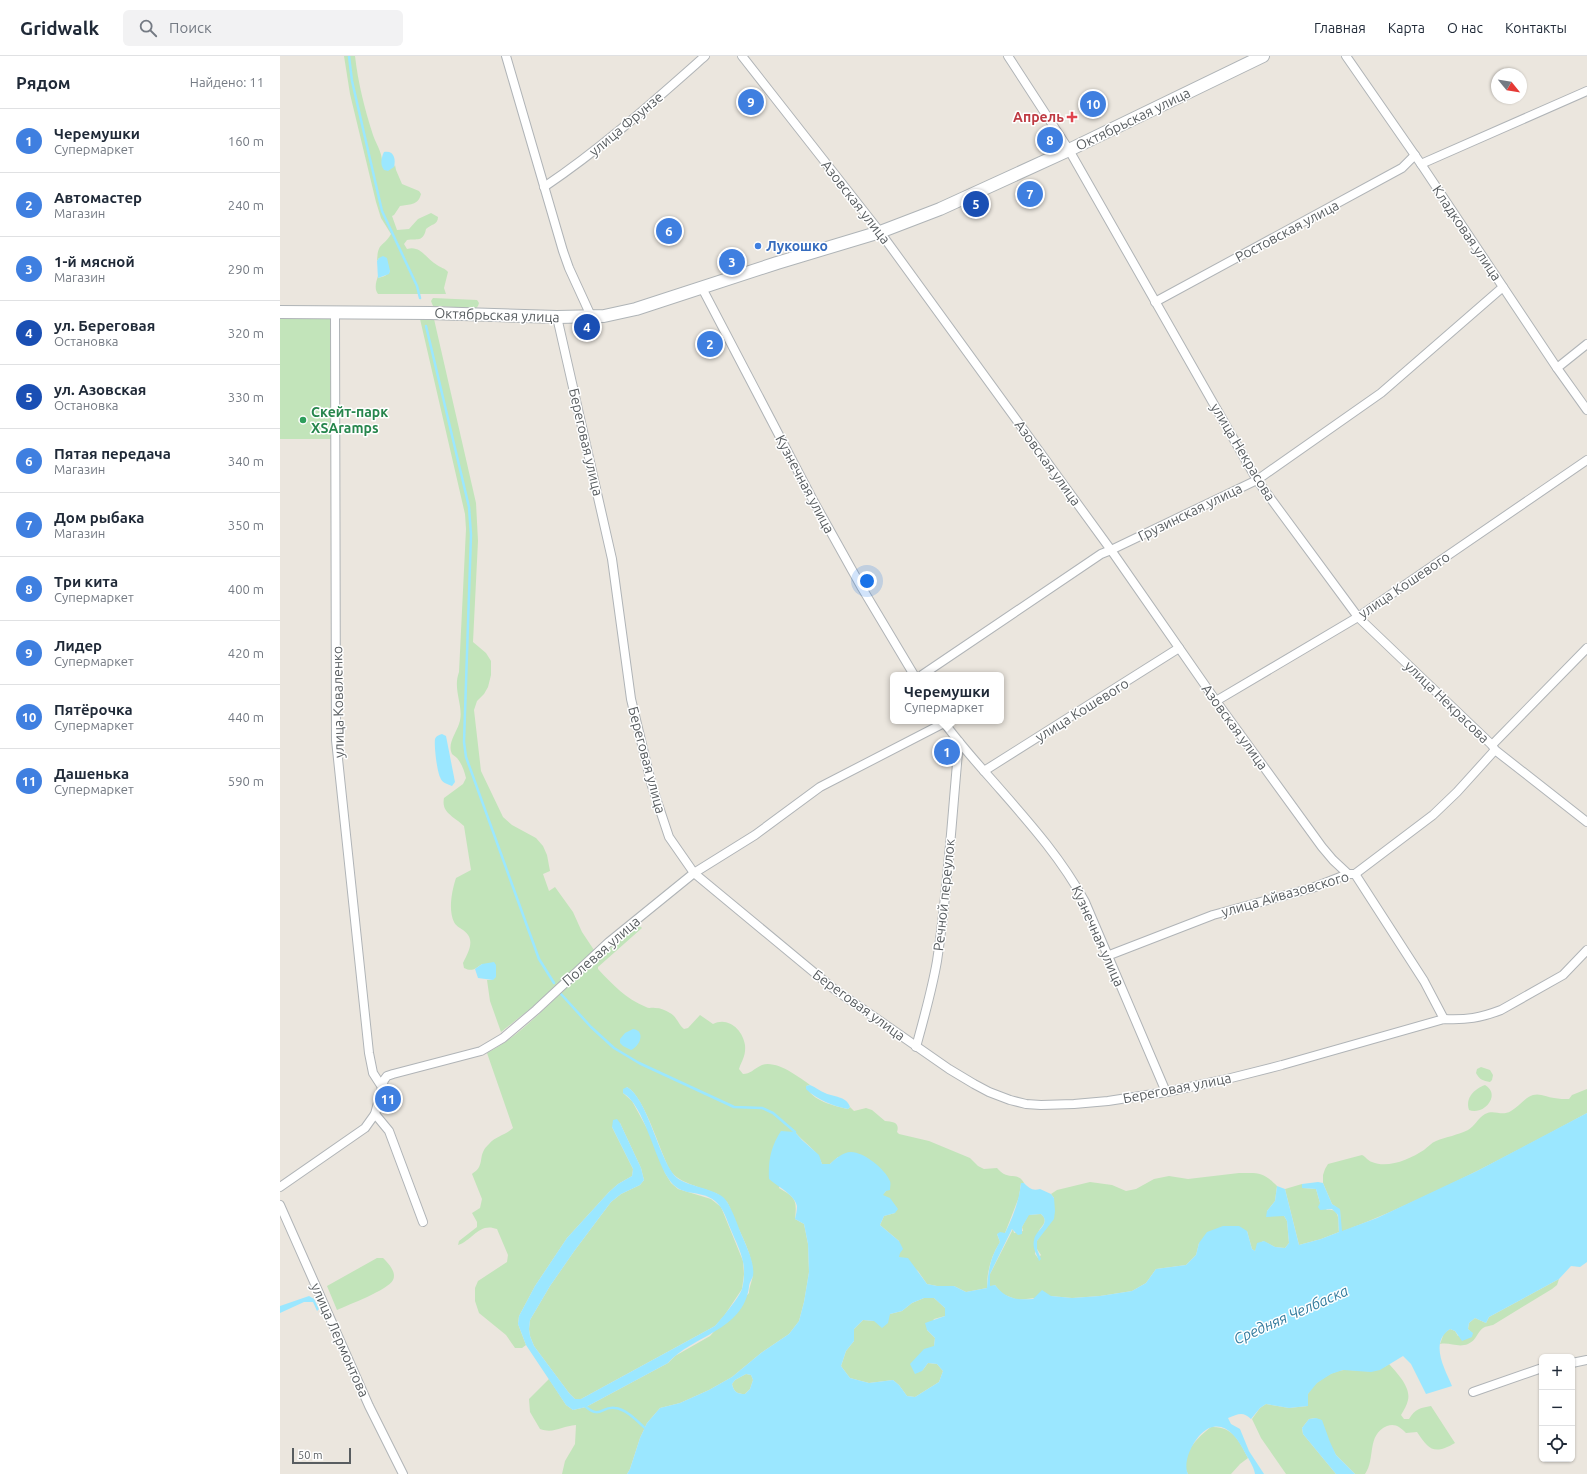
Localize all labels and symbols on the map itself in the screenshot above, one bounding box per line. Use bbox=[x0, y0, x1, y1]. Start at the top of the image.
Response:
north arrow bbox=[1491, 68, 1527, 104]
street label: Октябрьская улица bbox=[1073, 84, 1193, 154]
pin: 9 bbox=[738, 87, 764, 117]
street label: улица Фрунзе bbox=[586, 89, 666, 159]
pin: 10 bbox=[1080, 89, 1106, 119]
place label: Апрель bbox=[1013, 109, 1064, 125]
marker: Апрель bbox=[1067, 112, 1077, 122]
pin: 8 bbox=[1037, 125, 1063, 155]
street label: Азовская улица bbox=[818, 157, 894, 247]
pin: 7 bbox=[1017, 179, 1043, 209]
street label: Кладковая улица bbox=[1429, 182, 1505, 284]
pin: 5 bbox=[963, 189, 989, 219]
street label: Ростовская улица bbox=[1232, 197, 1342, 265]
pin: 6 bbox=[656, 216, 682, 246]
place label: Лукошко bbox=[766, 238, 828, 254]
marker: Лукошко bbox=[753, 241, 763, 251]
pin: 3 bbox=[719, 247, 745, 277]
street label: Октябрьская улица bbox=[434, 305, 560, 325]
pin: 4 bbox=[574, 312, 600, 342]
pin: 2 bbox=[697, 329, 723, 359]
street label: Береговая улица bbox=[566, 387, 606, 497]
street label: улица Некрасова bbox=[1208, 400, 1278, 504]
place label: Скейт-парк XSAramps bbox=[311, 404, 388, 436]
marker: Скейт-парк XSAramps bbox=[298, 415, 308, 425]
street label: Азовская улица bbox=[1012, 417, 1084, 509]
street label: Кузнечная улица bbox=[772, 432, 838, 536]
street label: Грузинская улица bbox=[1135, 480, 1245, 544]
street label: улица Кошевого bbox=[1355, 548, 1453, 622]
your location bbox=[857, 571, 877, 591]
street label: улица Коваленко bbox=[329, 646, 347, 758]
street label: улица Некрасова bbox=[1401, 658, 1493, 746]
street label: улица Кошевого bbox=[1032, 675, 1132, 745]
street label: Азовская улица bbox=[1199, 681, 1271, 773]
street label: Береговая улица bbox=[625, 705, 669, 815]
pin: 1 bbox=[934, 737, 960, 767]
street label: Речной переулок bbox=[930, 838, 958, 952]
street label: улица Айвазовского bbox=[1219, 868, 1351, 920]
street label: Кузнечная улица bbox=[1068, 883, 1128, 989]
street label: Полевая улица bbox=[559, 913, 643, 989]
street label: Береговая улица bbox=[810, 966, 908, 1044]
street label: Береговая улица bbox=[1121, 1070, 1233, 1106]
pin: 11 bbox=[375, 1084, 401, 1114]
street label: улица Лермонтова bbox=[308, 1281, 372, 1399]
water label: Средняя Челбаска bbox=[1231, 1282, 1351, 1347]
scale bar bbox=[292, 1446, 351, 1465]

